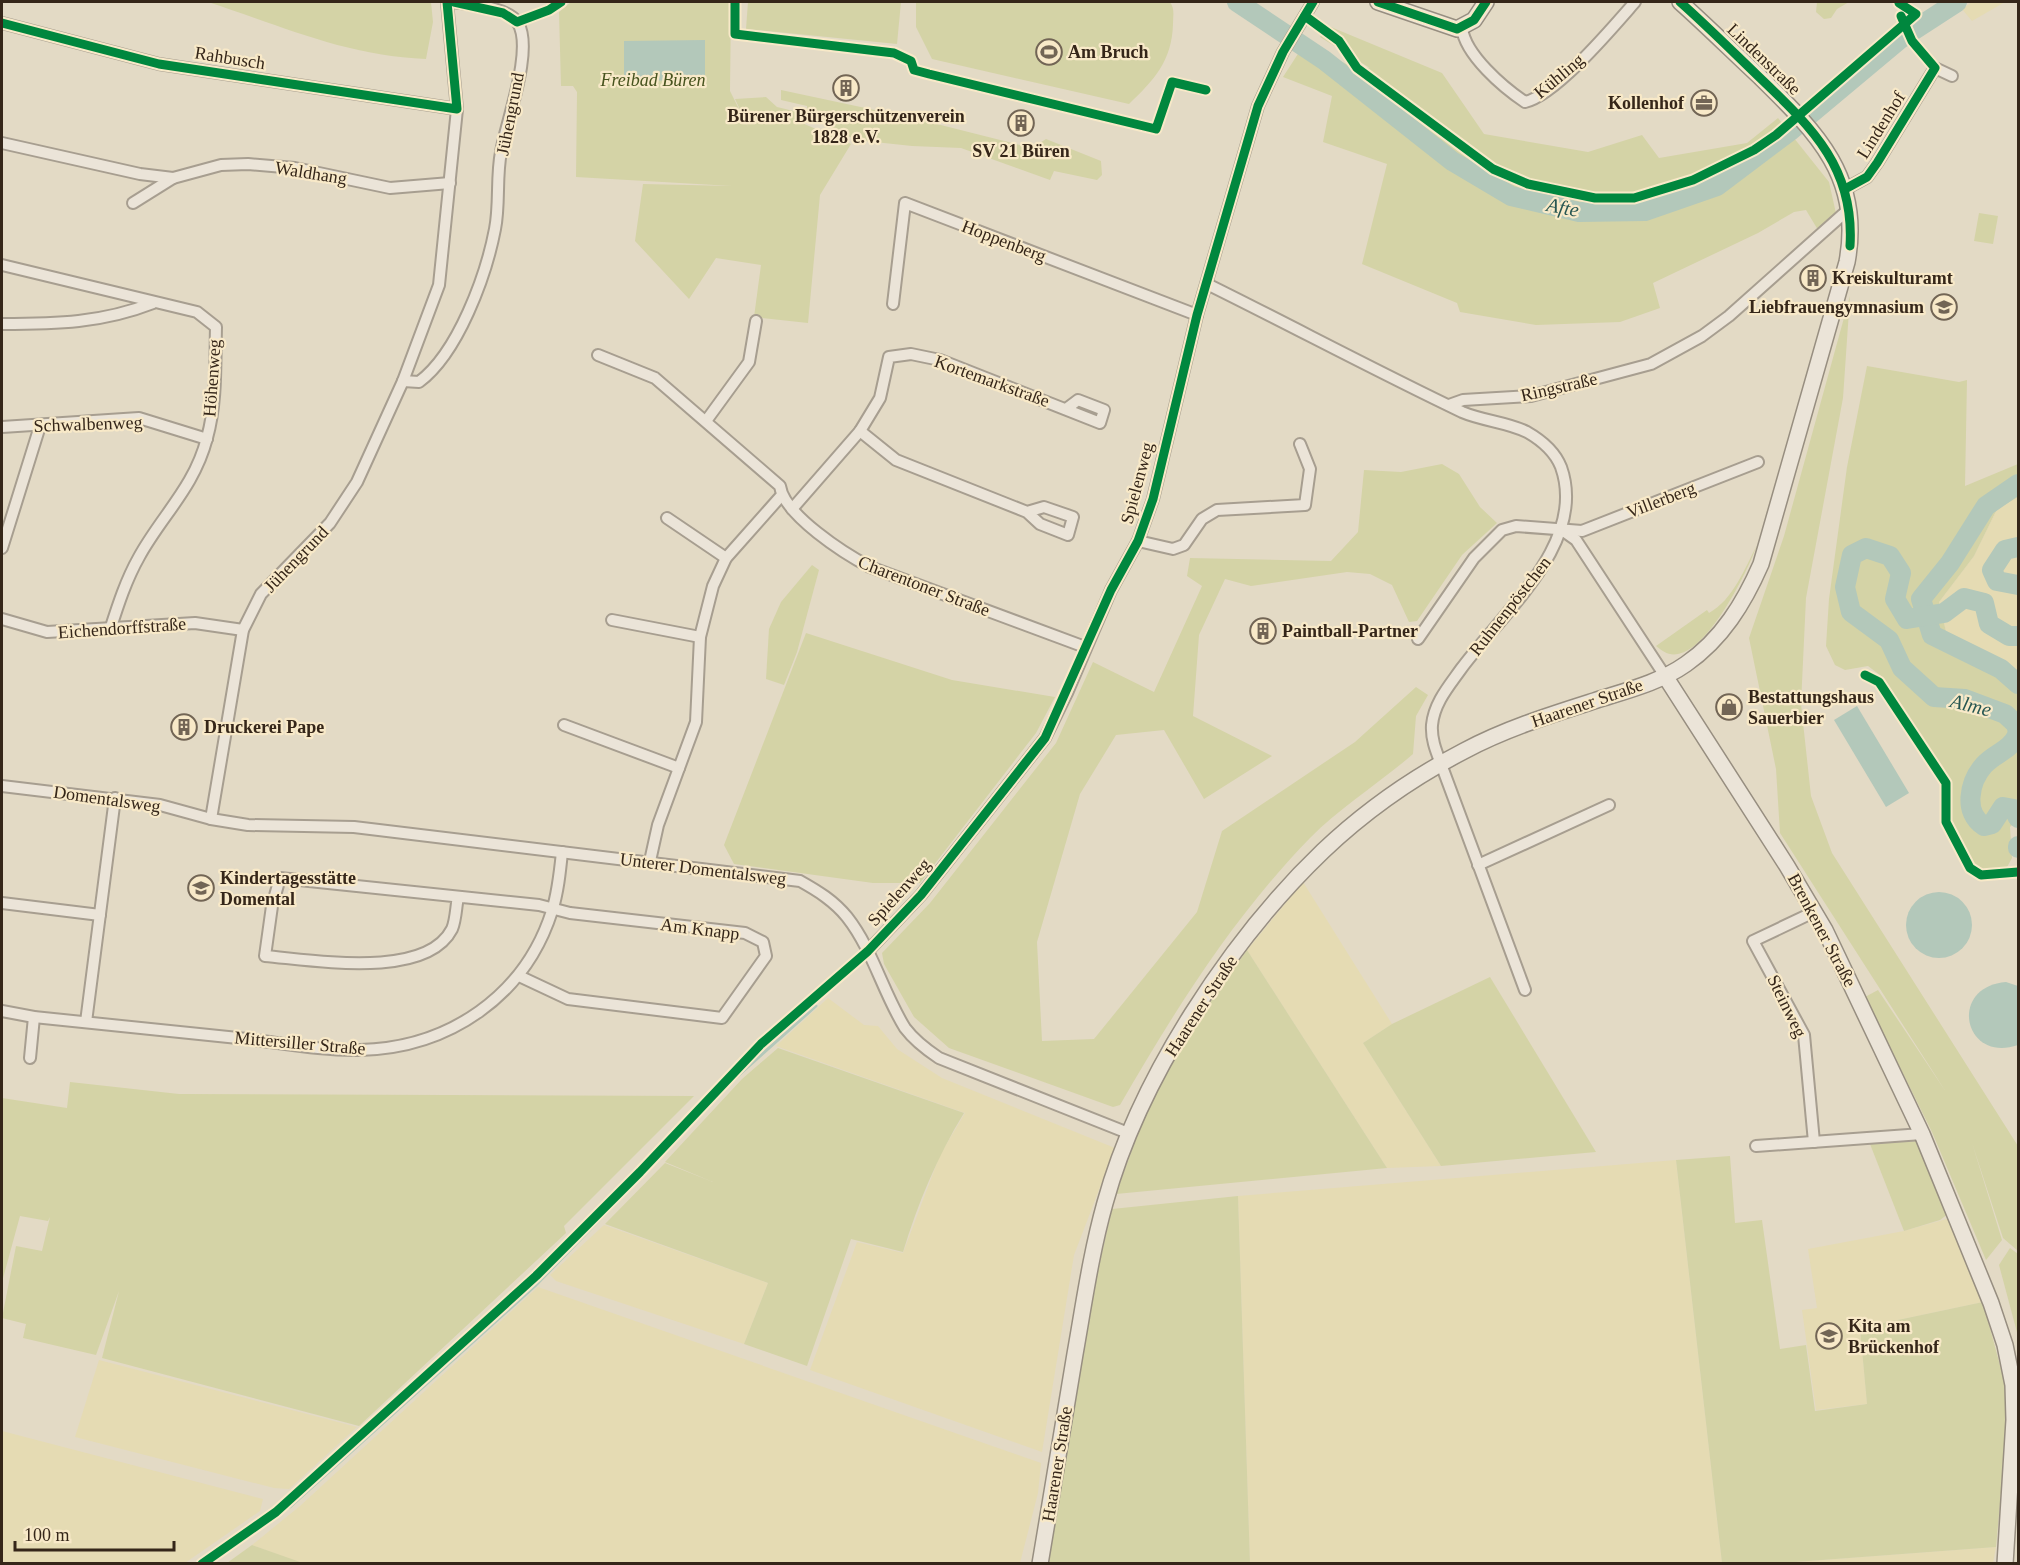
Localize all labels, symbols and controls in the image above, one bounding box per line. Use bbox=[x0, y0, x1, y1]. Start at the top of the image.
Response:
street label: Lindenstraße bbox=[1723, 19, 1805, 99]
sports icon: Am Bruch bbox=[1034, 37, 1064, 67]
place label: Am Bruch bbox=[1068, 42, 1149, 62]
street label: Rahbusch bbox=[193, 43, 267, 73]
street label: Kühling bbox=[1530, 49, 1588, 103]
park label: Freibad Büren bbox=[599, 70, 706, 90]
street label: Jühengrund bbox=[492, 71, 528, 157]
building icon: Bürener Bürgerschützenverein 1828 e.V. bbox=[831, 73, 861, 103]
office icon: Kollenhof bbox=[1689, 88, 1719, 118]
street label: Lindenhof bbox=[1853, 88, 1909, 162]
place label: Kollenhof bbox=[1608, 93, 1685, 113]
place label: Bürener Bürgerschützenverein 1828 e.V. bbox=[727, 106, 965, 147]
building icon: SV 21 Büren bbox=[1006, 108, 1036, 138]
place label: SV 21 Büren bbox=[972, 141, 1070, 161]
street label: Waldhang bbox=[274, 157, 348, 189]
water label: Afte bbox=[1543, 193, 1581, 222]
street label: Hoppenberg bbox=[959, 216, 1049, 266]
building icon: Kreiskulturamt bbox=[1798, 263, 1828, 293]
place label: Kreiskulturamt bbox=[1832, 268, 1953, 288]
school or university icon: Liebfrauengymnasium bbox=[1929, 292, 1959, 322]
place label: Liebfrauengymnasium bbox=[1749, 297, 1924, 317]
street label: Höhenweg bbox=[199, 338, 225, 418]
street label: Kortemarkstraße bbox=[932, 351, 1052, 411]
street label: Ringstraße bbox=[1519, 368, 1599, 406]
street label: Schwalbenweg bbox=[33, 412, 143, 436]
street label: Spielenweg bbox=[1116, 440, 1158, 526]
street label: Villerberg bbox=[1624, 478, 1698, 522]
street label: Jühengrund bbox=[260, 522, 332, 596]
street label: Charentoner Straße bbox=[855, 552, 993, 620]
street label: Ruhnenpöstchen bbox=[1465, 553, 1555, 659]
street label: Eichendorffstraße bbox=[57, 614, 187, 642]
building icon: Paintball-Partner bbox=[1248, 616, 1278, 646]
place label: Paintball-Partner bbox=[1282, 621, 1418, 641]
street label: Haarener Straße bbox=[1529, 675, 1645, 731]
place label: Bestattungshaus Sauerbier bbox=[1748, 687, 1874, 728]
water label: Alme bbox=[1946, 689, 1994, 721]
shop icon: Bestattungshaus Sauerbier bbox=[1714, 692, 1744, 722]
building icon: Druckerei Pape bbox=[169, 712, 199, 742]
place label: Druckerei Pape bbox=[204, 717, 324, 737]
street label: Domentalsweg bbox=[52, 782, 162, 816]
street label: Unterer Domentalsweg bbox=[619, 849, 787, 889]
street label: Spielenweg bbox=[863, 854, 935, 930]
place label: Kindertagesstätte Domental bbox=[220, 868, 356, 909]
street label: Brenkener Straße bbox=[1784, 870, 1860, 990]
school or university icon: Kindertagesstätte Domental bbox=[186, 873, 216, 903]
street label: Am Knapp bbox=[659, 914, 741, 944]
street label: Haarener Straße bbox=[1161, 952, 1241, 1060]
street label: Steinweg bbox=[1763, 972, 1811, 1040]
street label: Mittersiller Straße bbox=[234, 1027, 366, 1059]
place label: Kita am Brückenhof bbox=[1848, 1316, 1940, 1357]
school or university icon: Kita am Brückenhof bbox=[1814, 1321, 1844, 1351]
street label: Haarener Straße bbox=[1038, 1405, 1076, 1523]
scale bar bbox=[15, 1514, 174, 1552]
text: 100 m bbox=[24, 1525, 70, 1545]

